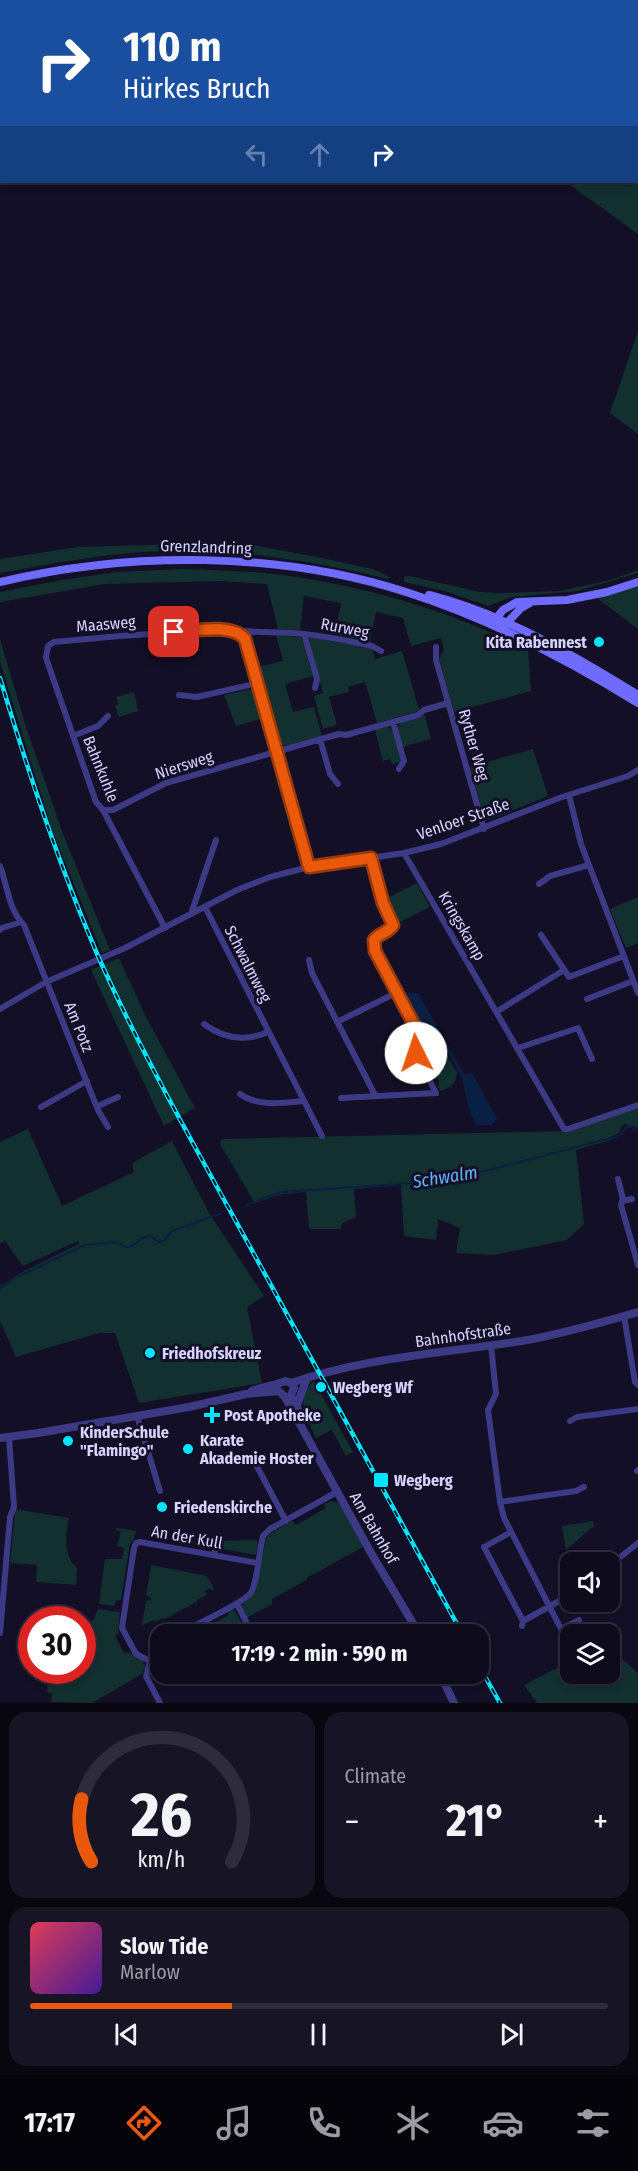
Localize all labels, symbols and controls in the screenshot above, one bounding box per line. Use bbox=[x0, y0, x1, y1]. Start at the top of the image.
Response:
text: 110 m bbox=[123, 22, 222, 72]
icon: right bbox=[24, 24, 102, 102]
text: Hürkes Bruch bbox=[123, 73, 271, 105]
icon: left bbox=[240, 138, 273, 171]
icon: ahead bbox=[303, 138, 336, 171]
icon: right bbox=[366, 138, 399, 171]
street label: Grenzlandring bbox=[160, 536, 253, 558]
pin bbox=[148, 606, 199, 657]
street label: Maasweg bbox=[76, 612, 137, 636]
street label: Rurweg bbox=[319, 614, 371, 642]
icon: arrive bbox=[157, 615, 190, 648]
place label: Kita Rabennest bbox=[486, 633, 587, 652]
marker: Kita Rabennest bbox=[592, 635, 606, 649]
street label: Ryther Weg bbox=[455, 707, 493, 784]
street label: Bahnkuhle bbox=[79, 733, 123, 805]
street label: Niersweg bbox=[153, 747, 216, 783]
street label: Venloer Straße bbox=[414, 794, 512, 844]
street label: Kringskamp bbox=[435, 888, 489, 964]
street label: Schwalmweg bbox=[221, 922, 276, 1006]
street label: Am Potz bbox=[60, 999, 98, 1055]
position arrow bbox=[384, 1021, 448, 1085]
water label: Schwalm bbox=[410, 1161, 479, 1193]
street label: Bahnhofstraße bbox=[414, 1319, 512, 1351]
place label: Friedhofskreuz bbox=[162, 1344, 261, 1363]
marker: Friedhofskreuz bbox=[143, 1346, 157, 1360]
place label: Wegberg Wf bbox=[333, 1378, 414, 1397]
marker: Wegberg Wf bbox=[314, 1380, 328, 1394]
place label: Post Apotheke bbox=[224, 1406, 321, 1425]
marker: Post Apotheke bbox=[205, 1408, 219, 1422]
place label: KinderSchule "Flamingo" bbox=[80, 1423, 169, 1460]
place label: Karate Akademie Hoster bbox=[199, 1431, 314, 1468]
marker: KinderSchule "Flamingo" bbox=[61, 1434, 75, 1448]
marker: Karate Akademie Hoster bbox=[181, 1442, 195, 1456]
marker: Wegberg bbox=[372, 1471, 390, 1489]
place label: Wegberg bbox=[394, 1471, 453, 1490]
street label: Am Bahnhof bbox=[346, 1489, 403, 1568]
place label: Friedenskirche bbox=[174, 1498, 272, 1517]
marker: Friedenskirche bbox=[155, 1500, 169, 1514]
street label: An der Kull bbox=[150, 1521, 224, 1553]
map controls bbox=[560, 1552, 620, 1684]
button: sound bbox=[560, 1552, 620, 1612]
speed limit sign: 30 bbox=[18, 1606, 96, 1684]
button: layers bbox=[560, 1624, 620, 1684]
text: 17:19 · 2 min · 590 m bbox=[231, 1640, 408, 1667]
text: Climate bbox=[345, 1764, 406, 1788]
text: 26 bbox=[130, 1778, 193, 1853]
text: 21° bbox=[446, 1794, 506, 1848]
text: − bbox=[345, 1802, 359, 1842]
text: + bbox=[593, 1802, 608, 1842]
text: km/h bbox=[138, 1847, 186, 1873]
text: Slow Tide bbox=[120, 1933, 208, 1960]
text: Marlow bbox=[120, 1960, 180, 1984]
icon: previous bbox=[110, 2018, 143, 2051]
icon: pause bbox=[302, 2018, 335, 2051]
icon: next bbox=[495, 2018, 528, 2051]
icon: directions bbox=[123, 2102, 165, 2144]
icon: music bbox=[213, 2102, 255, 2144]
icon: phone bbox=[303, 2102, 345, 2144]
icon: climate bbox=[392, 2102, 434, 2144]
icon: car bbox=[482, 2102, 524, 2144]
icon: filters bbox=[572, 2102, 614, 2144]
text: 17:17 bbox=[24, 2107, 75, 2139]

